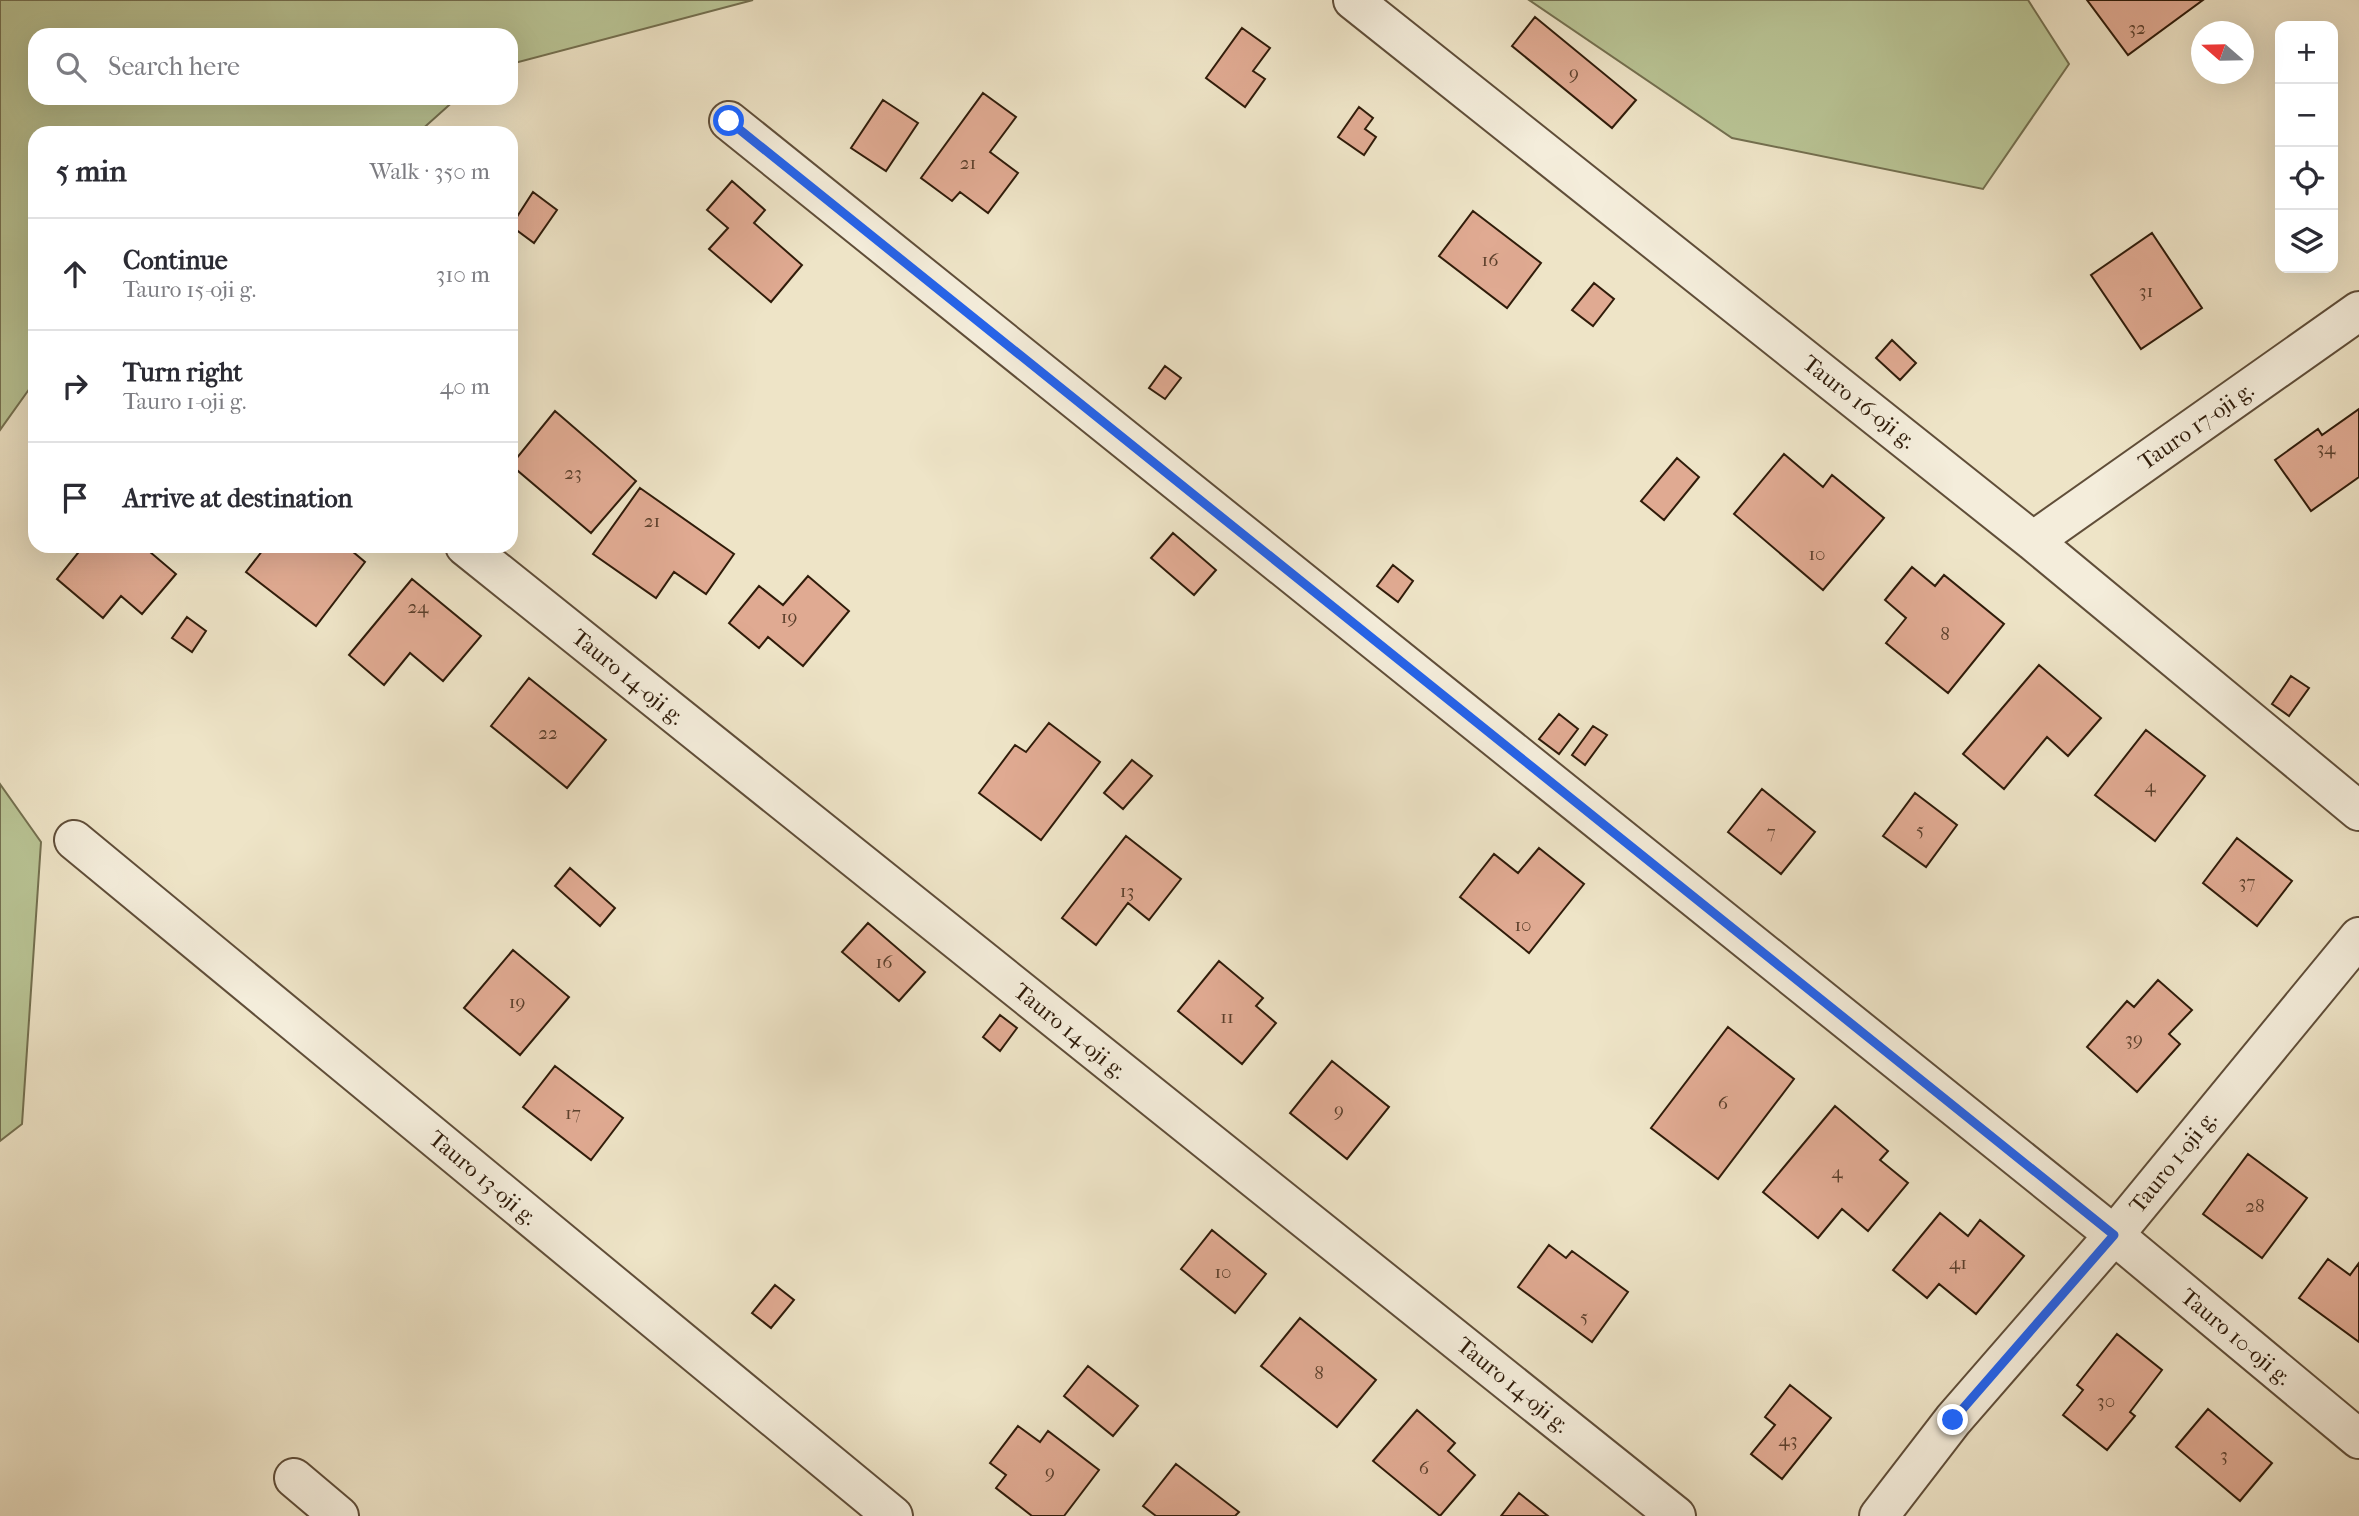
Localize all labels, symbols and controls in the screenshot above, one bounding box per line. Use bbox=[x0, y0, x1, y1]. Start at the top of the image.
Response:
house number: 32 bbox=[2128, 17, 2146, 39]
north arrow bbox=[2191, 21, 2254, 84]
map controls bbox=[2275, 21, 2338, 273]
button: + bbox=[2275, 21, 2338, 84]
search box bbox=[28, 28, 518, 105]
icon: search bbox=[52, 48, 90, 86]
text: Search here bbox=[108, 51, 240, 82]
house number: 9 bbox=[1569, 62, 1579, 84]
button: − bbox=[2275, 84, 2338, 147]
route start bbox=[713, 105, 744, 136]
button: locate bbox=[2275, 147, 2338, 210]
house number: 21 bbox=[960, 152, 976, 174]
text: 5 min bbox=[56, 154, 127, 189]
text: Walk · 350 m bbox=[370, 158, 490, 185]
button: layers bbox=[2275, 210, 2338, 273]
text: Continue bbox=[123, 245, 228, 276]
house number: 16 bbox=[1482, 249, 1499, 271]
icon: ahead bbox=[56, 255, 94, 293]
text: 310 m bbox=[436, 261, 490, 288]
text: Tauro 15-oji g. bbox=[123, 276, 256, 303]
house number: 31 bbox=[2139, 280, 2153, 302]
street label: Tauro 16-oji g. bbox=[1797, 350, 1921, 454]
text: Turn right bbox=[123, 357, 243, 388]
icon: right bbox=[56, 367, 94, 405]
text: 40 m bbox=[440, 373, 490, 400]
street label: Tauro 17-oji g. bbox=[2133, 376, 2259, 476]
text: Tauro 1-oji g. bbox=[123, 388, 246, 415]
house number: 34 bbox=[2316, 437, 2336, 459]
house number: 23 bbox=[564, 462, 582, 484]
icon: arrive bbox=[56, 479, 94, 517]
text: Arrive at destination bbox=[123, 483, 353, 514]
house number: 21 bbox=[644, 510, 660, 532]
house number: 10 bbox=[1808, 543, 1826, 565]
house number: 24 bbox=[408, 596, 429, 618]
house number: 19 bbox=[781, 606, 797, 628]
street label: Tauro 14-oji g. bbox=[566, 623, 690, 731]
house number: 8 bbox=[1940, 623, 1950, 645]
house number: 22 bbox=[538, 722, 558, 744]
house number: 4 bbox=[2144, 775, 2156, 797]
house number: 5 bbox=[1916, 819, 1924, 841]
house number: 7 bbox=[1766, 821, 1776, 843]
house number: 37 bbox=[2239, 871, 2255, 893]
house number: 13 bbox=[1120, 880, 1134, 902]
house number: 10 bbox=[1514, 914, 1532, 936]
house number: 16 bbox=[876, 951, 893, 973]
street label: Tauro 14-oji g. bbox=[1008, 977, 1132, 1085]
house number: 19 bbox=[509, 991, 525, 1013]
house number: 11 bbox=[1220, 1006, 1234, 1028]
house number: 39 bbox=[2125, 1028, 2143, 1050]
house number: 6 bbox=[1718, 1092, 1729, 1114]
house number: 9 bbox=[1334, 1099, 1344, 1121]
house number: 17 bbox=[565, 1102, 581, 1124]
street label: Tauro 1-oji g. bbox=[2124, 1106, 2222, 1218]
street label: Tauro 13-oji g. bbox=[423, 1125, 543, 1231]
house number: 4 bbox=[1831, 1161, 1843, 1183]
house number: 28 bbox=[2245, 1195, 2265, 1217]
house number: 41 bbox=[1949, 1252, 1967, 1274]
house number: 10 bbox=[1214, 1261, 1232, 1283]
street label: Tauro 10-oji g. bbox=[2175, 1283, 2297, 1391]
house number: 5 bbox=[1580, 1306, 1588, 1328]
street label: Tauro 14-oji g. bbox=[1451, 1331, 1575, 1439]
house number: 8 bbox=[1314, 1362, 1324, 1384]
house number: 30 bbox=[2097, 1390, 2115, 1412]
route end bbox=[1937, 1404, 1968, 1435]
house number: 43 bbox=[1778, 1429, 1798, 1451]
house number: 3 bbox=[2220, 1444, 2228, 1466]
house number: 6 bbox=[1419, 1457, 1430, 1479]
house number: 9 bbox=[1045, 1461, 1055, 1483]

